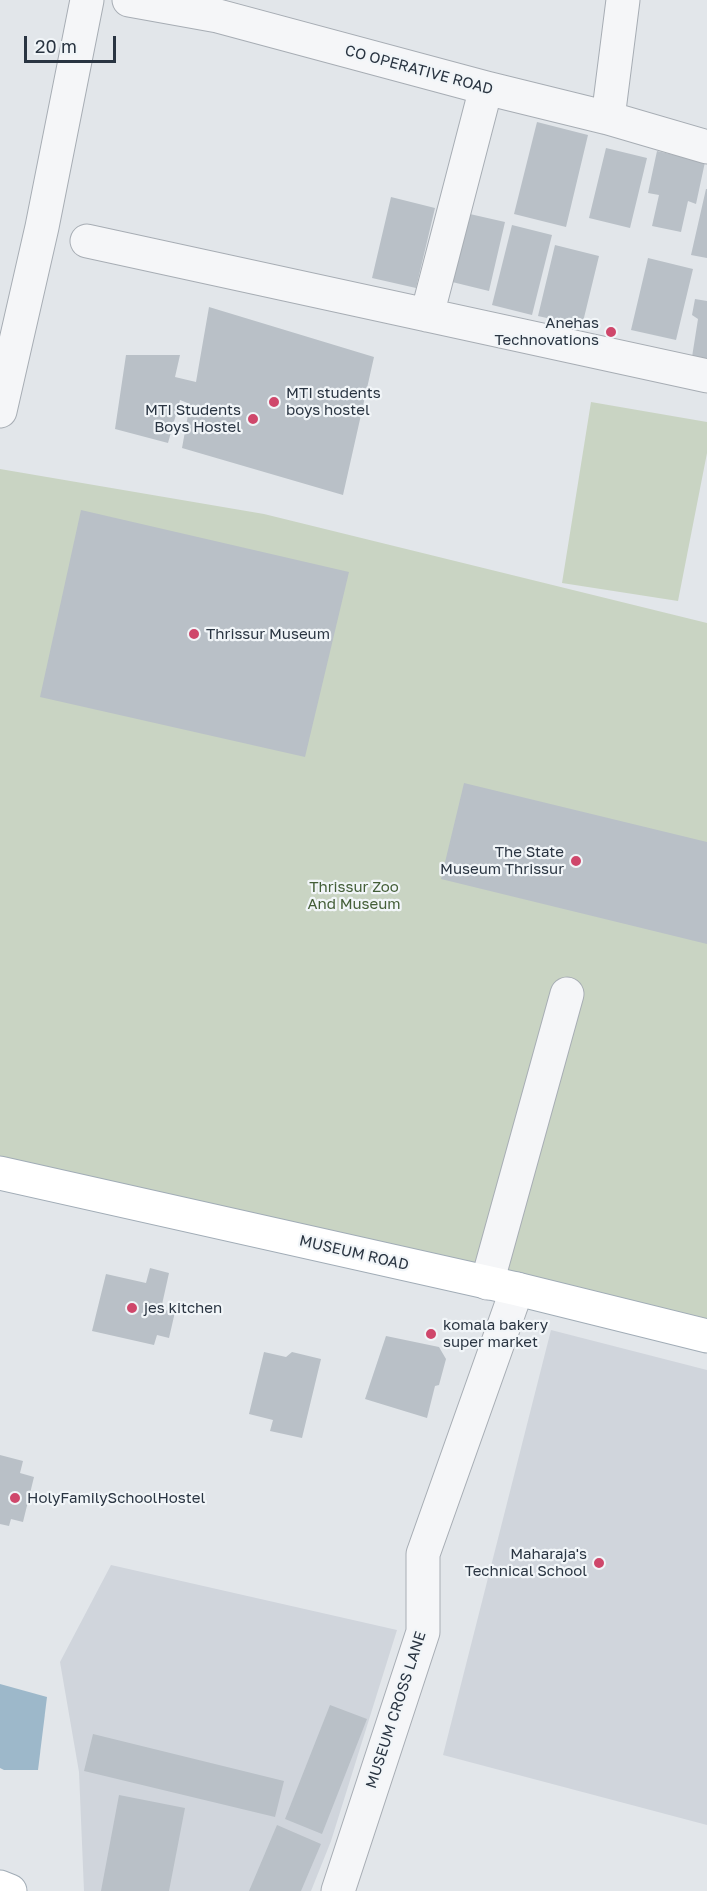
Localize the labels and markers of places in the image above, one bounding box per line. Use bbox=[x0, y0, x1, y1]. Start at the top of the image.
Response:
place label: Anehas Technovations bbox=[495, 314, 599, 349]
marker: Anehas Technovations bbox=[604, 325, 618, 339]
place label: MTI students boys hostel bbox=[286, 384, 381, 419]
marker: MTI students boys hostel bbox=[267, 395, 281, 409]
place label: MTI Students Boys Hostel bbox=[145, 401, 241, 436]
marker: MTI Students Boys Hostel bbox=[246, 412, 260, 426]
place label: Thrissur Museum bbox=[206, 625, 330, 643]
marker: Thrissur Museum bbox=[187, 627, 201, 641]
place label: The State Museum Thrissur bbox=[440, 843, 564, 878]
marker: The State Museum Thrissur bbox=[569, 854, 583, 868]
place label: jes kitchen bbox=[144, 1299, 222, 1317]
marker: jes kitchen bbox=[125, 1301, 139, 1315]
place label: komala bakery super market bbox=[443, 1316, 548, 1351]
marker: komala bakery super market bbox=[424, 1327, 438, 1341]
place label: HolyFamilySchoolHostel bbox=[27, 1489, 205, 1507]
marker: HolyFamilySchoolHostel bbox=[8, 1491, 22, 1505]
place label: Maharaja's Technical School bbox=[465, 1545, 587, 1580]
marker: Maharaja's Technical School bbox=[592, 1556, 606, 1570]

